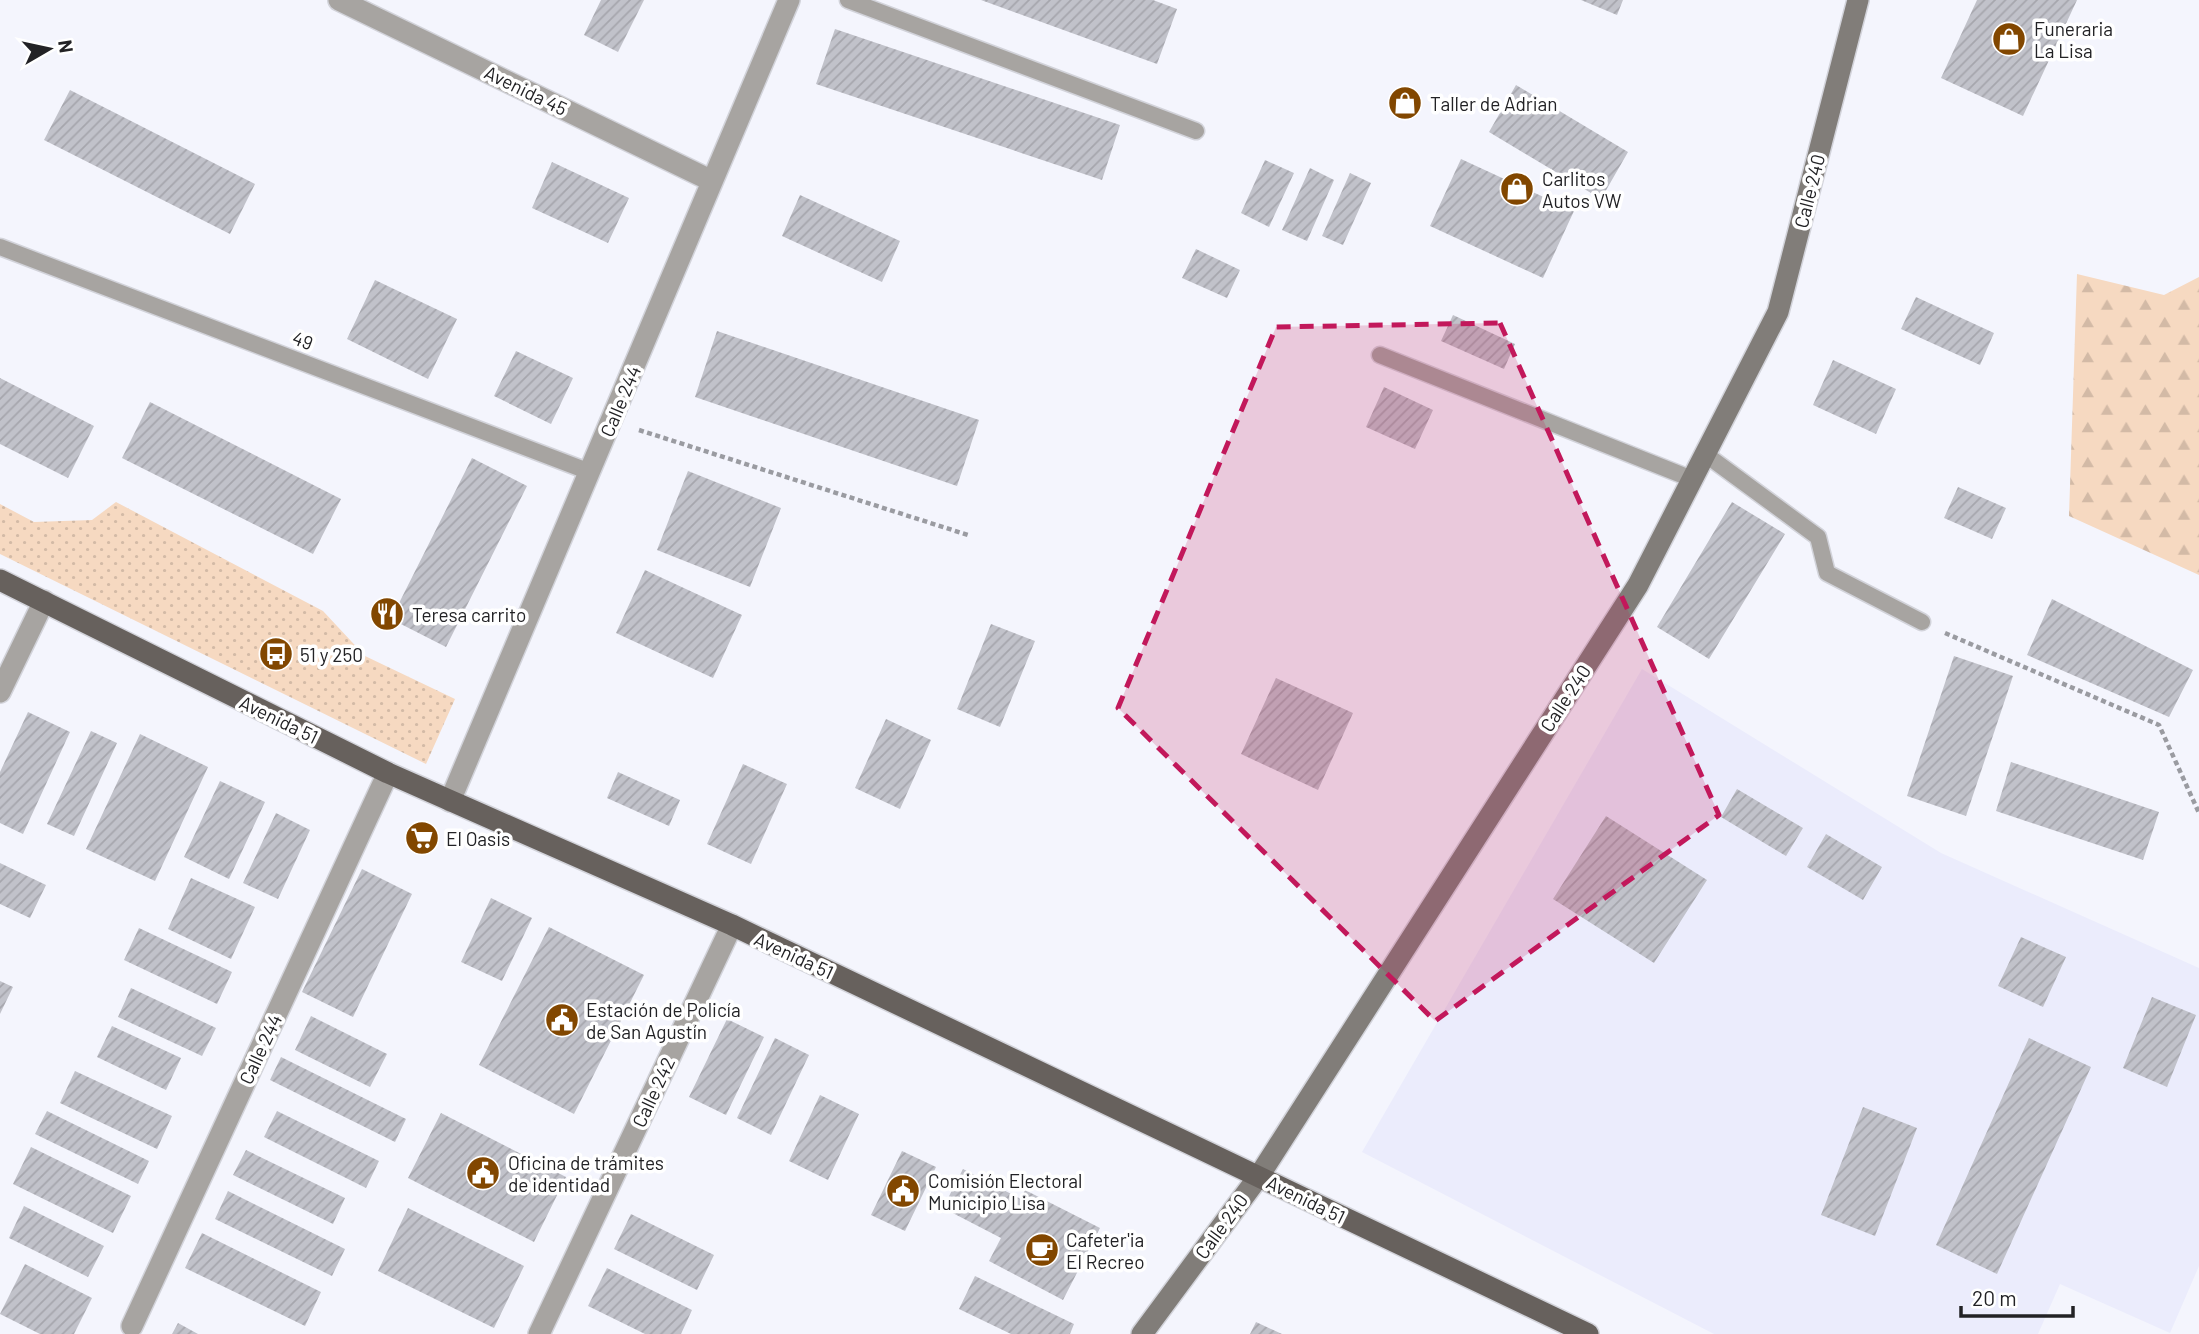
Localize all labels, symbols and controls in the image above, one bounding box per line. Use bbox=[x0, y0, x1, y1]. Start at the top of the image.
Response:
north arrow bbox=[14, 14, 84, 84]
place label: Funeraria La Lisa bbox=[2034, 17, 2113, 62]
shop icon: Funeraria La Lisa bbox=[1990, 20, 2028, 58]
text: N bbox=[54, 38, 79, 54]
street label: Avenida 45 bbox=[481, 60, 571, 120]
shop icon: Taller de Adrian bbox=[1386, 84, 1424, 122]
place label: Taller de Adrian bbox=[1430, 92, 1558, 115]
street label: Calle 240 bbox=[1789, 152, 1829, 230]
place label: Carlitos Autos VW bbox=[1542, 167, 1622, 212]
shop icon: Carlitos Autos VW bbox=[1498, 170, 1536, 208]
street label: 49 bbox=[289, 326, 317, 354]
street label: Calle 244 bbox=[595, 362, 645, 440]
restaurant icon: Teresa carrito bbox=[368, 595, 406, 633]
place label: Teresa carrito bbox=[412, 603, 526, 626]
bus stop icon: 51 y 250 bbox=[257, 635, 295, 673]
place label: 51 y 250 bbox=[300, 643, 363, 666]
street label: Calle 240 bbox=[1535, 660, 1595, 736]
street label: Avenida 51 bbox=[236, 690, 322, 748]
supermarket icon: El Oasis bbox=[403, 819, 441, 857]
place label: El Oasis bbox=[446, 827, 510, 850]
street label: Avenida 51 bbox=[751, 927, 837, 983]
place label: Estación de Policía de San Agustín bbox=[586, 998, 741, 1043]
public building icon: Estación de Policía de San Agustín bbox=[543, 1001, 581, 1039]
street label: Calle 244 bbox=[234, 1010, 286, 1088]
street label: Calle 242 bbox=[627, 1053, 679, 1131]
place label: Oficina de trámites de identidad bbox=[508, 1151, 664, 1196]
public building icon: Oficina de trámites de identidad bbox=[464, 1154, 502, 1192]
place label: Comisión Electoral Municipio Lisa bbox=[928, 1169, 1082, 1214]
street label: Avenida 51 bbox=[1263, 1170, 1349, 1228]
public building icon: Comisión Electoral Municipio Lisa bbox=[884, 1172, 922, 1210]
street label: Calle 240 bbox=[1190, 1189, 1252, 1263]
place label: Cafeter'ia El Recreo bbox=[1066, 1228, 1145, 1273]
cafe icon: Cafeter'ia El Recreo bbox=[1023, 1231, 1061, 1269]
scale bar bbox=[1961, 1274, 2073, 1318]
text: 20 m bbox=[1972, 1285, 2017, 1310]

